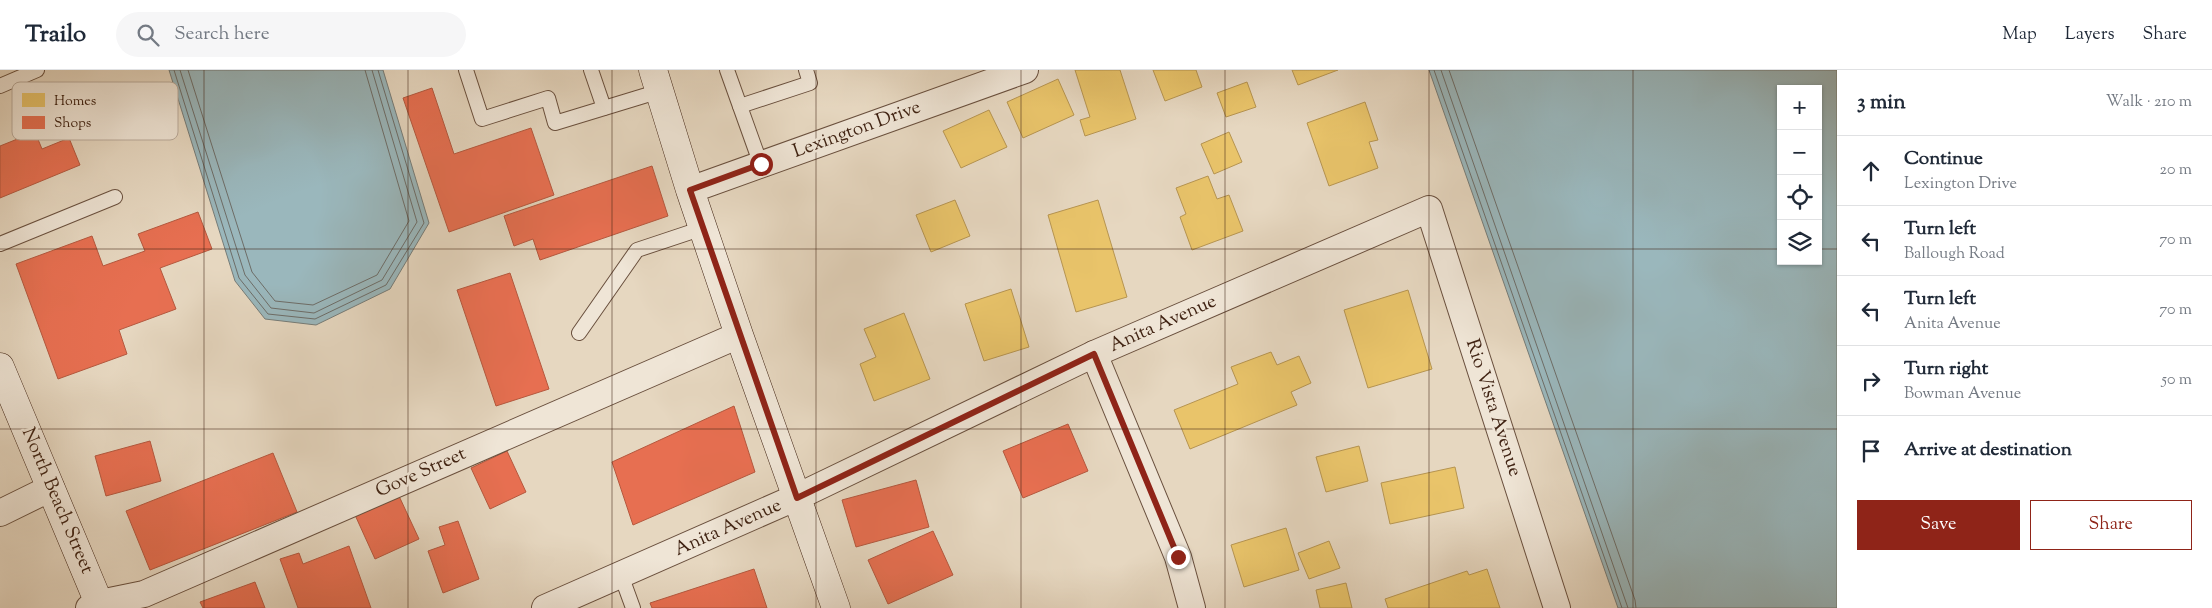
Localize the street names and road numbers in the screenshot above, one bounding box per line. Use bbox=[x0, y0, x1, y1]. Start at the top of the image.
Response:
street label: Lexington Drive bbox=[789, 94, 925, 166]
street label: Anita Avenue bbox=[1105, 288, 1221, 360]
street label: Rio Vista Avenue bbox=[1458, 336, 1528, 480]
street label: North Beach Street bbox=[14, 424, 100, 579]
street label: Gove Street bbox=[371, 441, 471, 505]
street label: Anita Avenue bbox=[670, 492, 786, 564]

